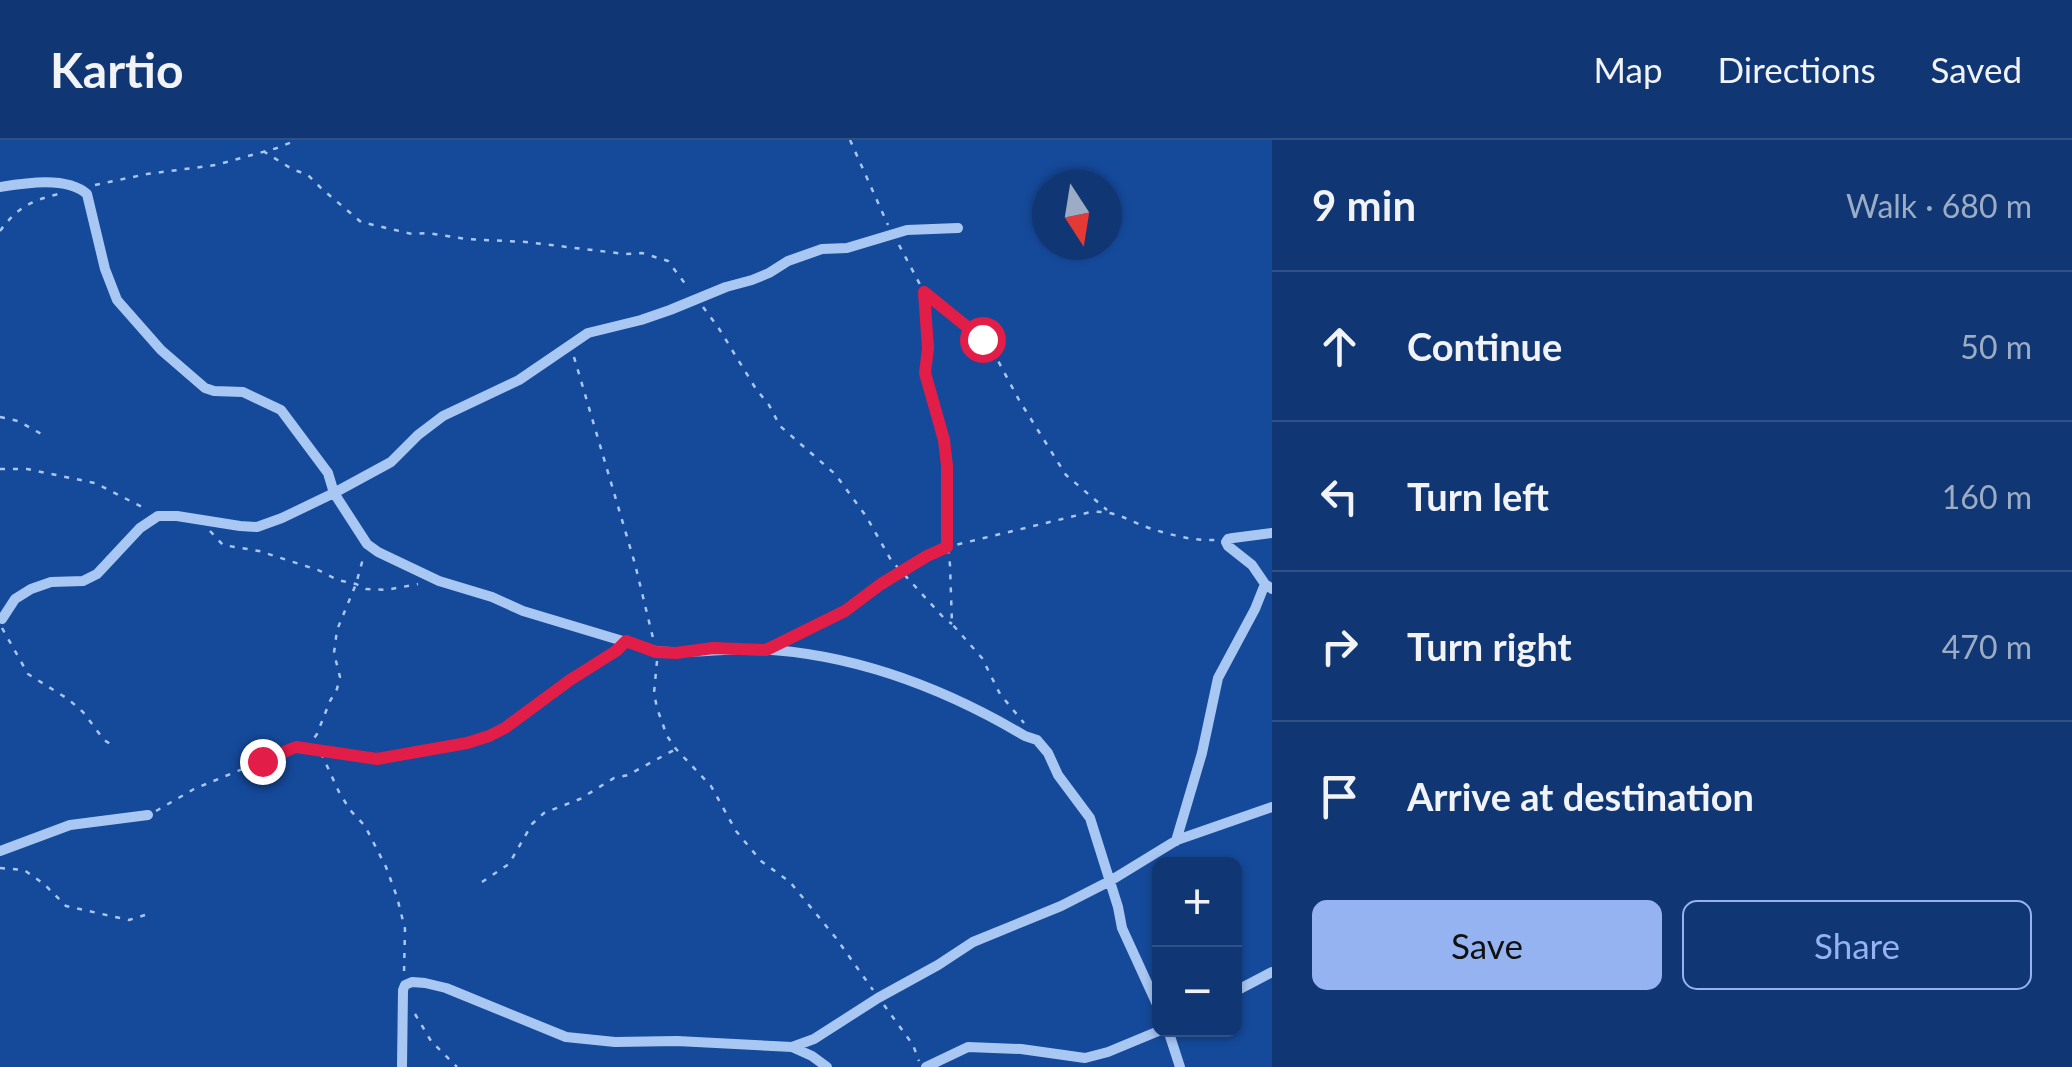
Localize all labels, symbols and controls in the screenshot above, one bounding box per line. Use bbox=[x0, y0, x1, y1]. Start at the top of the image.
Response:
text: Kartio bbox=[50, 41, 184, 98]
text: Map bbox=[1594, 48, 1663, 90]
text: Directions bbox=[1718, 48, 1876, 90]
text: Saved bbox=[1931, 48, 2022, 90]
north arrow bbox=[1032, 170, 1122, 260]
text: 9 min bbox=[1312, 180, 1416, 230]
text: Walk · 680 m bbox=[1846, 186, 2032, 225]
route start bbox=[960, 317, 1006, 363]
icon: ahead bbox=[1312, 319, 1367, 374]
text: Continue bbox=[1407, 323, 1562, 369]
text: 50 m bbox=[1960, 327, 2032, 366]
icon: left bbox=[1312, 469, 1367, 524]
text: Turn left bbox=[1407, 473, 1549, 519]
text: 160 m bbox=[1942, 477, 2032, 516]
icon: right bbox=[1312, 619, 1367, 674]
text: Turn right bbox=[1407, 623, 1572, 669]
text: 470 m bbox=[1942, 627, 2032, 666]
route end bbox=[240, 739, 286, 785]
icon: arrive bbox=[1312, 769, 1367, 824]
text: Arrive at destination bbox=[1407, 773, 1754, 819]
map controls bbox=[1152, 857, 1242, 1037]
button: + bbox=[1152, 857, 1242, 947]
button: Save bbox=[1312, 900, 1662, 990]
button: Share bbox=[1682, 900, 2032, 990]
button: − bbox=[1152, 947, 1242, 1037]

